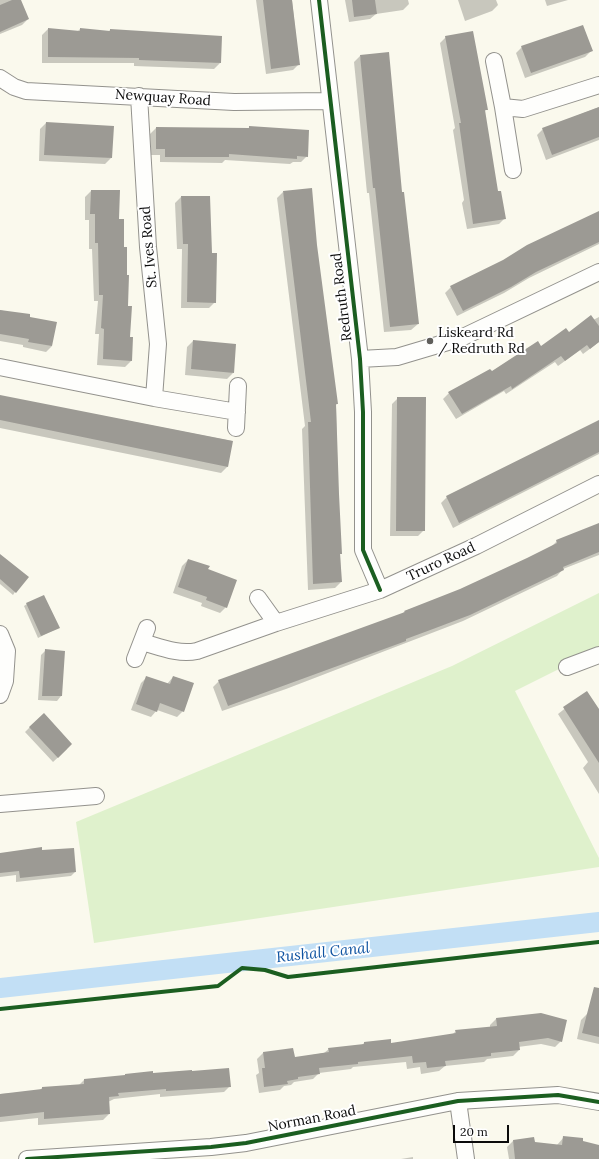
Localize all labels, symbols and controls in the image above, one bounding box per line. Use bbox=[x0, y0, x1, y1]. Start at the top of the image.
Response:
street label: Newquay Road bbox=[114, 86, 212, 110]
street label: St. Ives Road bbox=[137, 205, 161, 289]
street label: Redruth Road bbox=[328, 252, 356, 342]
place label: Liskeard Rd / Redruth Rd bbox=[438, 325, 525, 358]
marker: Liskeard Rd / Redruth Rd bbox=[425, 336, 435, 346]
street label: Truro Road bbox=[404, 539, 478, 585]
water label: Rushall Canal bbox=[275, 939, 371, 967]
street label: Norman Road bbox=[267, 1102, 357, 1136]
scale bar bbox=[455, 1117, 511, 1143]
text: 20 m bbox=[460, 1124, 488, 1139]

